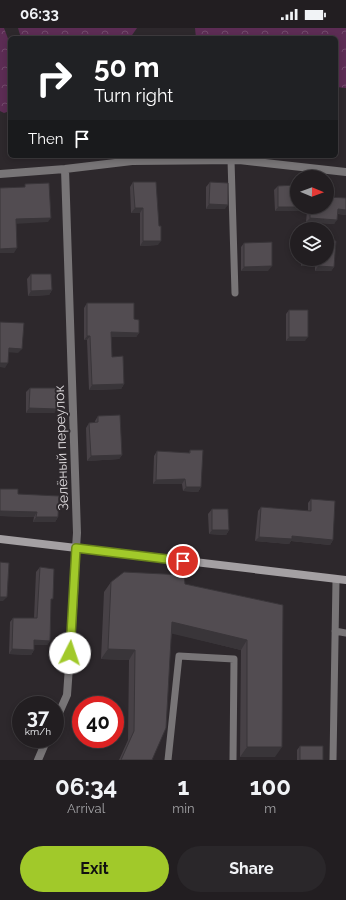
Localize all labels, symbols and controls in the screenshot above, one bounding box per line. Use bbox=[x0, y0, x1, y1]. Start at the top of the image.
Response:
text: 06:33 bbox=[20, 5, 59, 23]
text: 50 m bbox=[94, 51, 160, 84]
icon: right bbox=[28, 52, 80, 104]
text: Turn right bbox=[94, 85, 173, 106]
icon: arrive bbox=[71, 128, 93, 150]
text: Then bbox=[28, 130, 63, 148]
north arrow bbox=[290, 170, 334, 214]
map controls bbox=[290, 170, 334, 266]
button: layers bbox=[290, 222, 334, 266]
street label: Зелёный переулок bbox=[51, 385, 71, 511]
pin bbox=[166, 544, 200, 578]
icon: arrive bbox=[172, 550, 194, 572]
position arrow bbox=[49, 632, 91, 674]
speed limit sign: 40 bbox=[72, 696, 124, 748]
text: 37 bbox=[27, 705, 49, 729]
text: km/h bbox=[25, 726, 51, 737]
text: 06:34 bbox=[55, 772, 117, 801]
text: 1 bbox=[178, 772, 189, 801]
text: 100 bbox=[250, 772, 291, 801]
text: Arrival bbox=[67, 801, 105, 816]
text: min bbox=[172, 801, 195, 816]
text: m bbox=[264, 801, 276, 816]
button: Exit bbox=[20, 846, 169, 892]
button: Share bbox=[177, 846, 326, 892]

